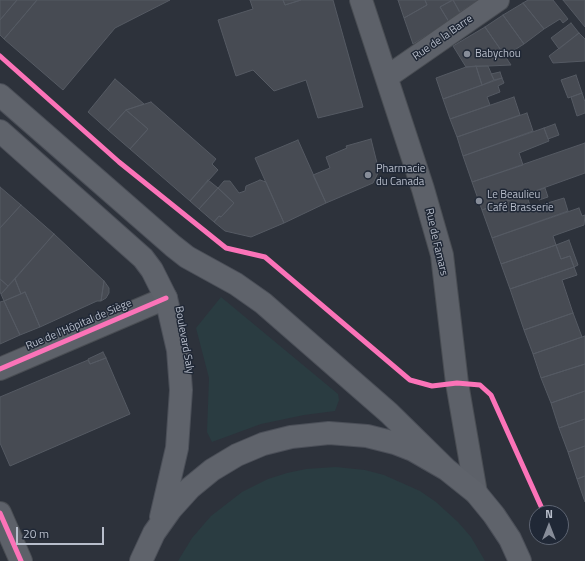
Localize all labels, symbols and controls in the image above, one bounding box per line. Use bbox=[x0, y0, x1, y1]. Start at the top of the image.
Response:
street label: Rue de la Barre bbox=[410, 12, 476, 64]
place label: Babychou bbox=[475, 47, 521, 61]
marker: Babychou bbox=[462, 49, 472, 59]
place label: Pharmacie du Canada bbox=[376, 162, 425, 188]
marker: Pharmacie du Canada bbox=[363, 170, 373, 180]
place label: Le Beaulieu Café Brasserie bbox=[487, 188, 554, 214]
marker: Le Beaulieu Café Brasserie bbox=[474, 196, 484, 206]
street label: Rue de Famars bbox=[422, 207, 450, 277]
street label: Rue de l'Hôpital de Siège bbox=[24, 297, 134, 353]
street label: Boulevard Saly bbox=[172, 305, 196, 375]
north arrow bbox=[529, 505, 569, 545]
text: N bbox=[545, 506, 553, 522]
scale bar bbox=[18, 519, 106, 545]
text: 20 m bbox=[23, 524, 49, 543]

